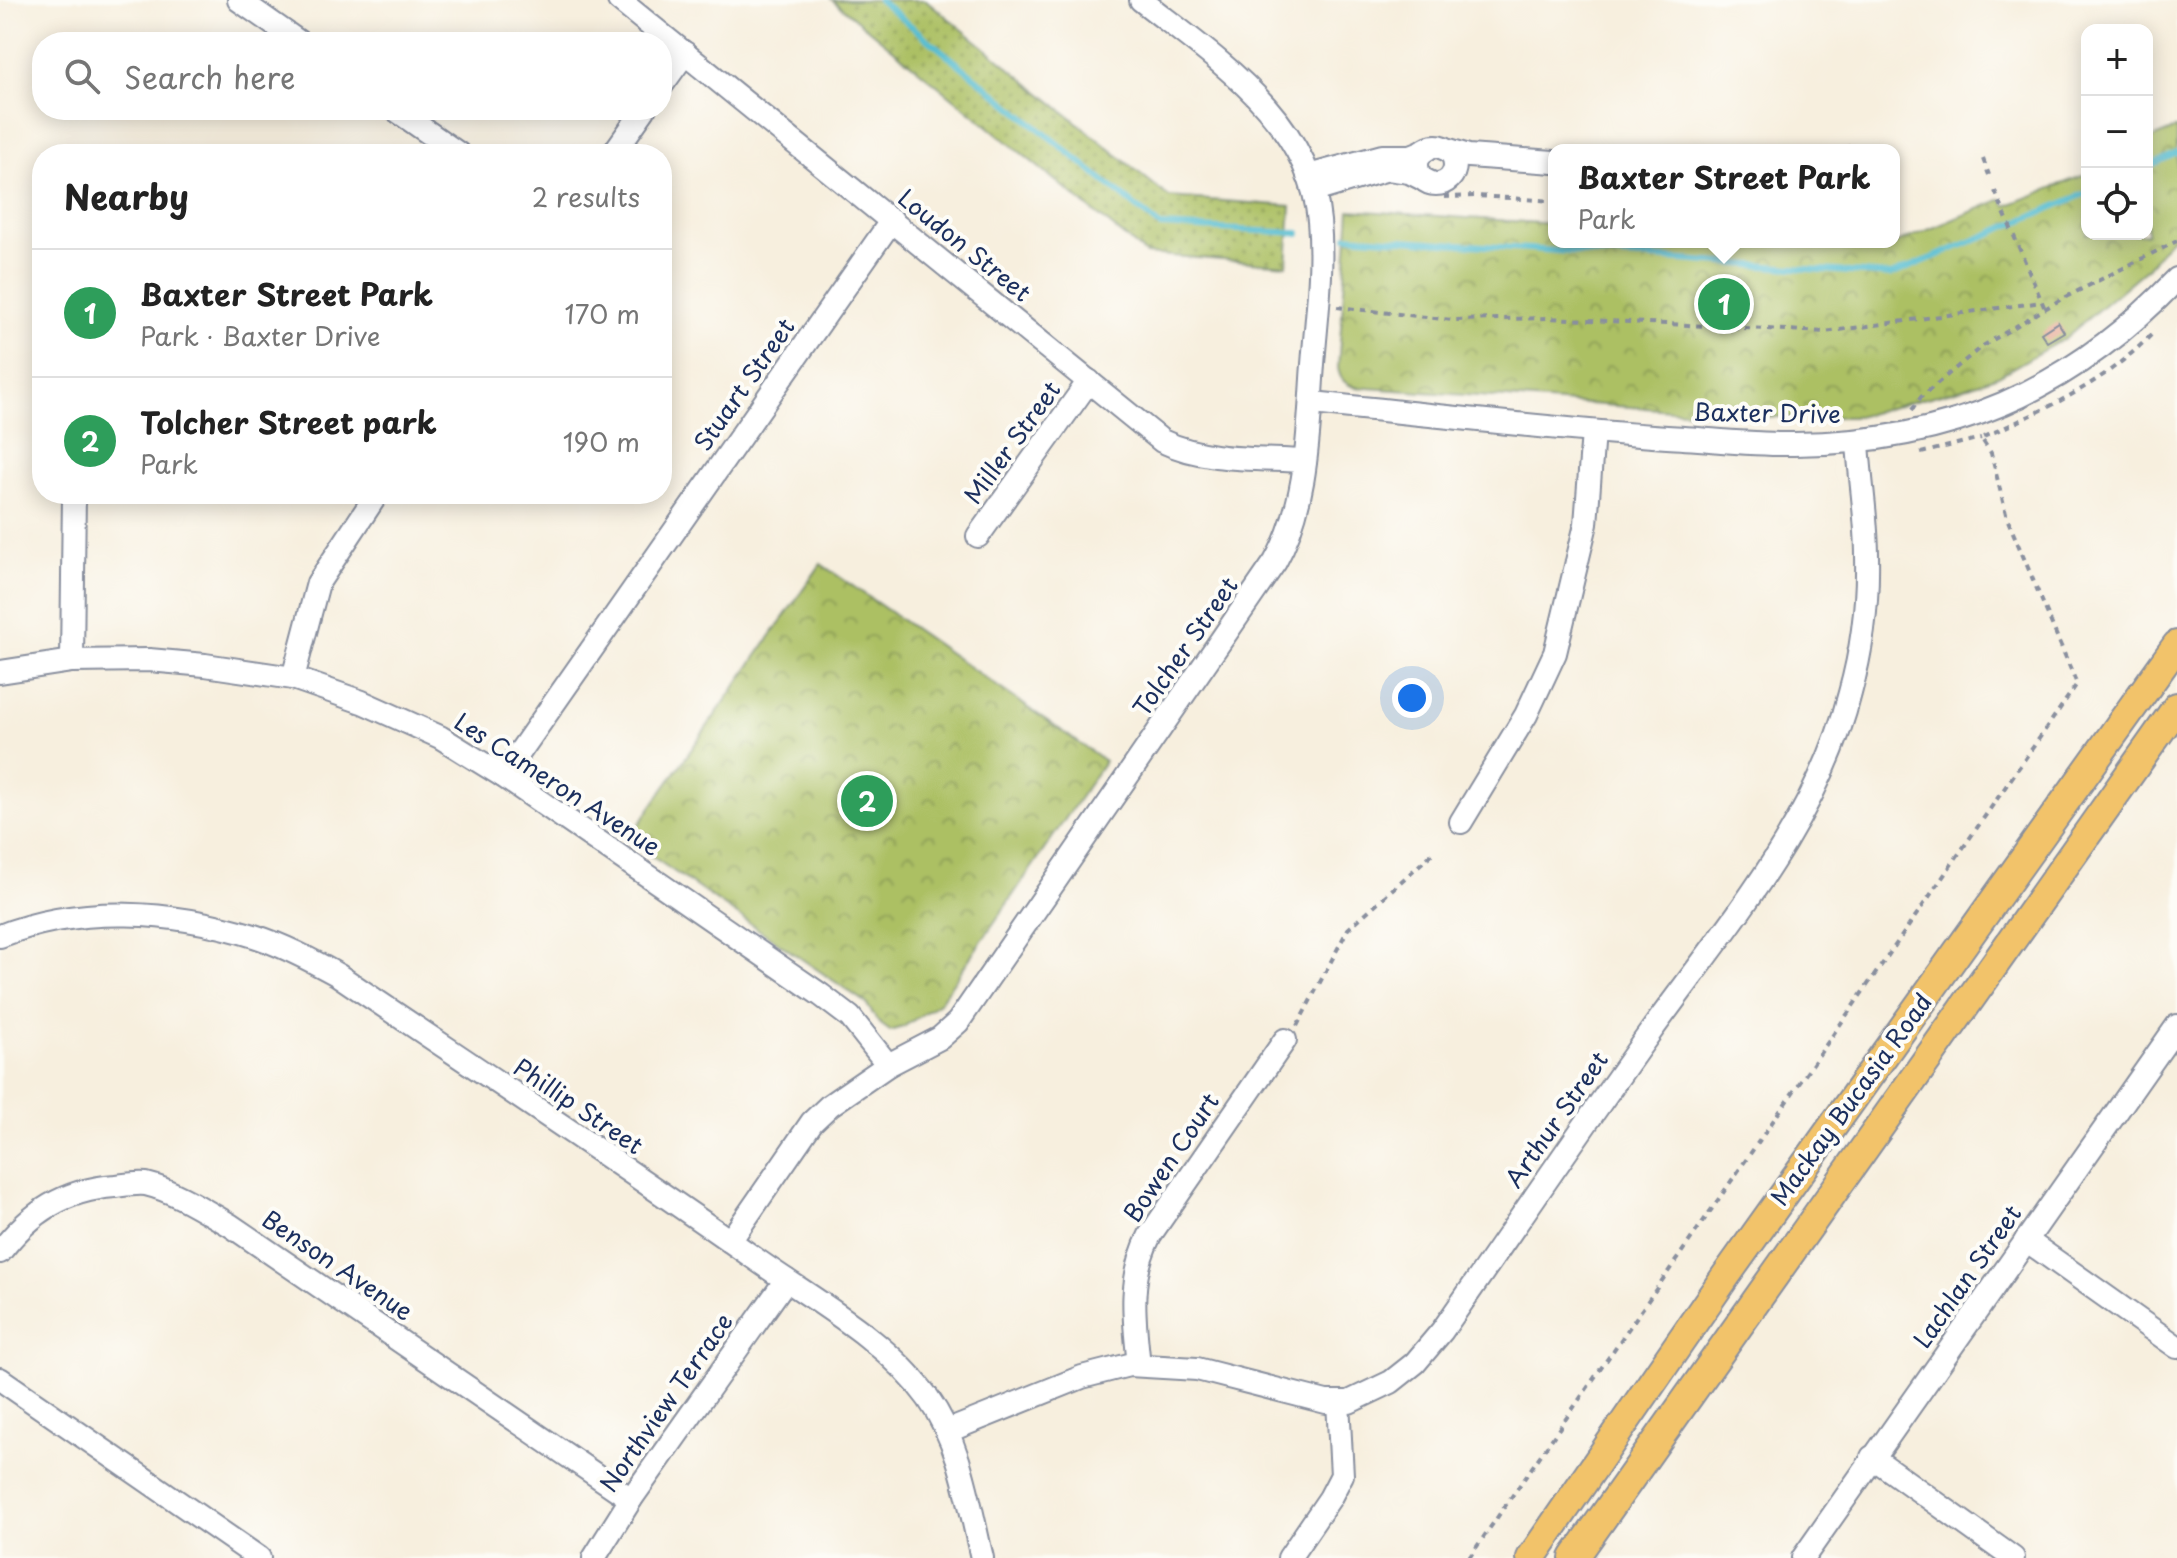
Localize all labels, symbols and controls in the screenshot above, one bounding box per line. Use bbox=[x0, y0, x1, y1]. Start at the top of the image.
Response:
map controls bbox=[2081, 24, 2153, 240]
button: + bbox=[2081, 24, 2153, 96]
search box bbox=[32, 32, 672, 120]
icon: search bbox=[60, 54, 104, 98]
text: Search here bbox=[124, 54, 296, 99]
button: − bbox=[2081, 96, 2153, 168]
popup bbox=[1548, 144, 1900, 248]
text: Baxter Street Park bbox=[1577, 154, 1871, 199]
button: locate bbox=[2081, 168, 2153, 240]
text: Nearby bbox=[64, 170, 189, 222]
text: 2 results bbox=[532, 177, 640, 216]
street label: Loudon Street bbox=[891, 180, 1040, 310]
text: Park bbox=[1577, 199, 1635, 238]
text: Baxter Street Park bbox=[140, 271, 433, 316]
pin: 1 bbox=[1698, 274, 1750, 334]
text: 1 bbox=[84, 294, 96, 333]
text: 170 m bbox=[565, 294, 640, 333]
street label: Stuart Street bbox=[684, 310, 803, 457]
text: Park · Baxter Drive bbox=[140, 316, 381, 355]
street label: Miller Street bbox=[954, 373, 1068, 511]
street label: Baxter Drive bbox=[1693, 393, 1841, 431]
text: Tolcher Street park bbox=[140, 399, 437, 444]
text: 2 bbox=[81, 422, 99, 461]
text: 190 m bbox=[563, 422, 640, 461]
text: Park bbox=[140, 444, 198, 483]
street label: Tolcher Street bbox=[1123, 569, 1246, 723]
your location bbox=[1392, 678, 1432, 718]
street label: Les Cameron Avenue bbox=[448, 703, 668, 864]
pin: 2 bbox=[841, 771, 893, 831]
street label: Mackay Bucasia Road bbox=[1761, 985, 1940, 1212]
street label: Arthur Street bbox=[1495, 1043, 1616, 1194]
street label: Phillip Street bbox=[507, 1049, 651, 1162]
street label: Bowen Court bbox=[1114, 1085, 1227, 1229]
street label: Lachlan Street bbox=[1903, 1197, 2029, 1355]
street label: Benson Avenue bbox=[255, 1200, 421, 1328]
street label: Northview Terrace bbox=[590, 1305, 741, 1499]

